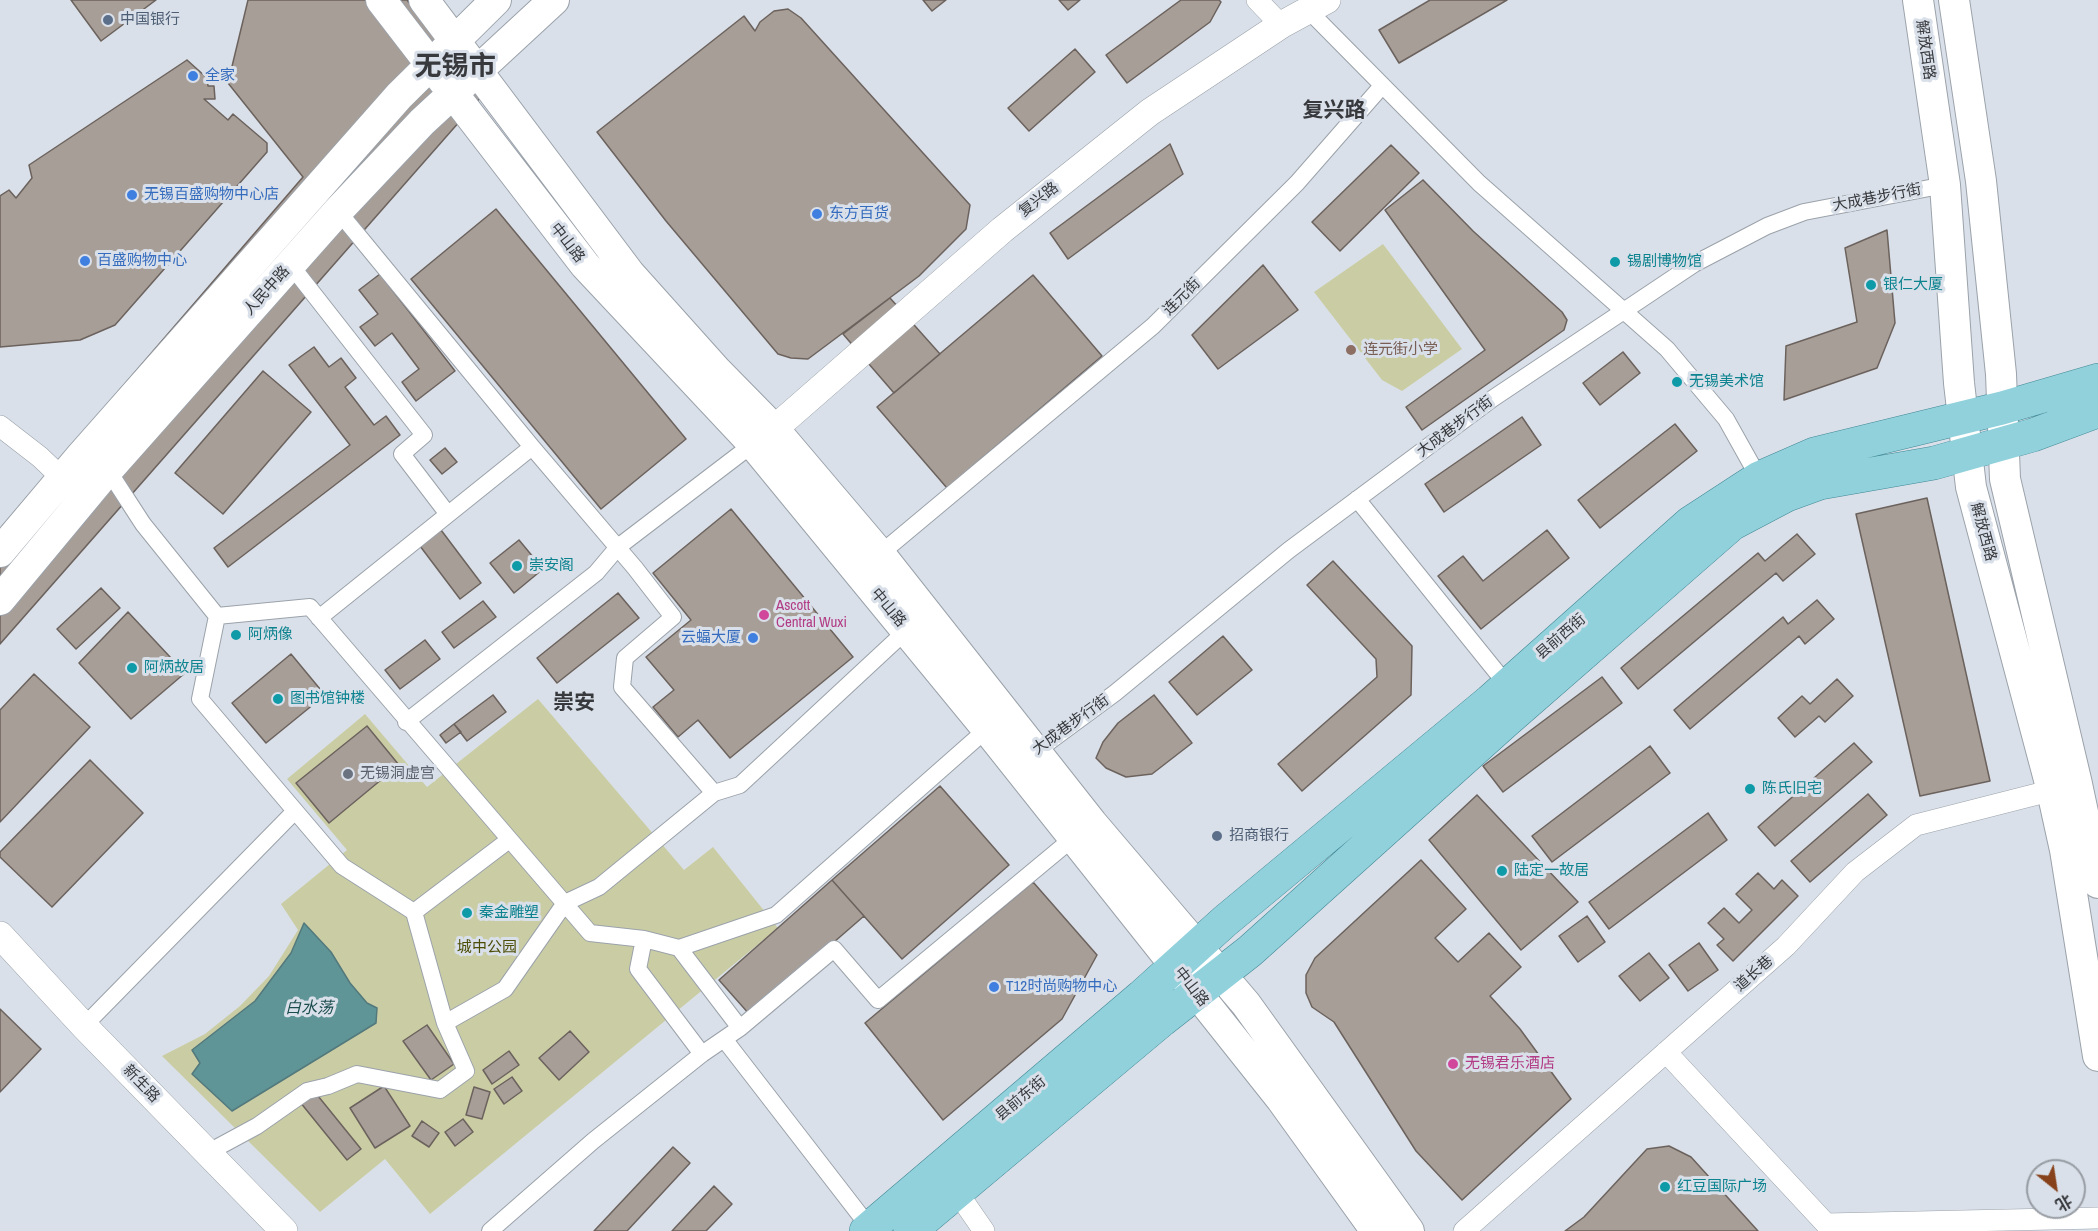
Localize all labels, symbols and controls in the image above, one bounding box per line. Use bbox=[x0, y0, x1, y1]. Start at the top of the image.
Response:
place label: 中国银行 bbox=[120, 11, 180, 29]
marker: 中国银行 bbox=[101, 13, 115, 27]
street label: 解放西路 bbox=[1912, 19, 1938, 81]
district label: 无锡市 bbox=[415, 52, 495, 84]
place label: 全家 bbox=[205, 67, 235, 85]
marker: 全家 bbox=[186, 69, 200, 83]
district label: 复兴路 bbox=[1303, 98, 1365, 124]
street label: 复兴路 bbox=[1016, 179, 1062, 221]
street label: 大成巷步行街 bbox=[1831, 181, 1923, 215]
place label: 无锡百盛购物中心店 bbox=[144, 186, 279, 204]
marker: 无锡百盛购物中心店 bbox=[125, 188, 139, 202]
place label: 东方百货 bbox=[829, 205, 889, 223]
marker: 东方百货 bbox=[810, 207, 824, 221]
street label: 中山路 bbox=[546, 220, 588, 266]
place label: 百盛购物中心 bbox=[97, 252, 187, 270]
place label: 锡剧博物馆 bbox=[1627, 253, 1702, 271]
marker: 百盛购物中心 bbox=[78, 254, 92, 268]
marker: 锡剧博物馆 bbox=[1608, 255, 1622, 269]
street label: 人民中路 bbox=[240, 263, 294, 319]
street label: 连元街 bbox=[1160, 275, 1204, 319]
place label: 银仁大厦 bbox=[1883, 276, 1943, 294]
marker: 银仁大厦 bbox=[1864, 278, 1878, 292]
place label: 连元街小学 bbox=[1363, 341, 1438, 359]
marker: 连元街小学 bbox=[1344, 343, 1358, 357]
place label: 无锡美术馆 bbox=[1689, 373, 1764, 391]
marker: 无锡美术馆 bbox=[1670, 375, 1684, 389]
street label: 大成巷步行街 bbox=[1414, 393, 1496, 461]
street label: 解放西路 bbox=[1967, 501, 1999, 563]
place label: 崇安阁 bbox=[529, 557, 574, 575]
marker: 崇安阁 bbox=[510, 559, 524, 573]
street label: 中山路 bbox=[867, 585, 909, 631]
place label: Ascott Central Wuxi bbox=[776, 597, 847, 632]
marker: Ascott Central Wuxi bbox=[757, 608, 771, 622]
street label: 县前西街 bbox=[1532, 611, 1590, 663]
place label: 阿炳像 bbox=[248, 626, 293, 644]
marker: 阿炳像 bbox=[229, 628, 243, 642]
place label: 云蝠大厦 bbox=[681, 629, 741, 647]
marker: 云蝠大厦 bbox=[746, 631, 760, 645]
place label: 阿炳故居 bbox=[144, 659, 204, 677]
marker: 阿炳故居 bbox=[125, 661, 139, 675]
place label: 图书馆钟楼 bbox=[290, 690, 365, 708]
district label: 崇安 bbox=[553, 690, 595, 716]
street label: 大成巷步行街 bbox=[1029, 691, 1113, 759]
marker: 图书馆钟楼 bbox=[271, 692, 285, 706]
place label: 无锡洞虚宫 bbox=[360, 765, 435, 783]
marker: 无锡洞虚宫 bbox=[341, 767, 355, 781]
place label: 陈氏旧宅 bbox=[1762, 780, 1822, 798]
marker: 陈氏旧宅 bbox=[1743, 782, 1757, 796]
place label: 招商银行 bbox=[1229, 827, 1289, 845]
marker: 招商银行 bbox=[1210, 829, 1224, 843]
place label: 陆定一故居 bbox=[1514, 862, 1589, 880]
marker: 陆定一故居 bbox=[1495, 864, 1509, 878]
place label: 秦金雕塑 bbox=[479, 904, 539, 922]
marker: 秦金雕塑 bbox=[460, 906, 474, 920]
park label: 城中公园 bbox=[457, 939, 517, 957]
street label: 道长巷 bbox=[1731, 952, 1777, 996]
street label: 中山路 bbox=[1170, 964, 1212, 1010]
place label: T12时尚购物中心 bbox=[1006, 978, 1117, 996]
marker: T12时尚购物中心 bbox=[987, 980, 1001, 994]
water label: 白水荡 bbox=[285, 999, 333, 1019]
place label: 无锡君乐酒店 bbox=[1465, 1055, 1555, 1073]
marker: 无锡君乐酒店 bbox=[1446, 1057, 1460, 1071]
street label: 新生路 bbox=[119, 1062, 163, 1106]
street label: 县前东街 bbox=[992, 1073, 1050, 1125]
north arrow bbox=[2026, 1159, 2086, 1219]
place label: 红豆国际广场 bbox=[1677, 1178, 1767, 1196]
marker: 红豆国际广场 bbox=[1658, 1180, 1672, 1194]
text: 北 bbox=[2052, 1189, 2076, 1216]

